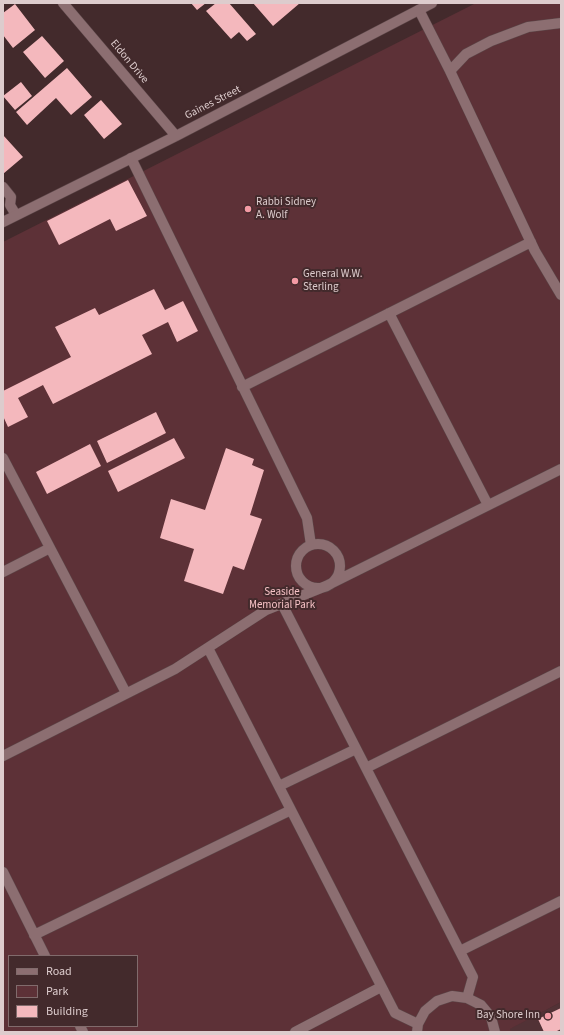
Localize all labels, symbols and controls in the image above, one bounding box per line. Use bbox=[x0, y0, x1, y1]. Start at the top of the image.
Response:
street label: Eldon Drive bbox=[107, 38, 151, 86]
street label: Gaines Street bbox=[183, 83, 243, 123]
place label: Rabbi Sidney A. Wolf bbox=[256, 196, 316, 222]
marker: Rabbi Sidney A. Wolf bbox=[243, 204, 253, 214]
place label: General W.W. Sterling bbox=[303, 268, 362, 294]
marker: General W.W. Sterling bbox=[290, 276, 300, 286]
park label: Seaside Memorial Park bbox=[249, 586, 315, 612]
legend bbox=[8, 955, 138, 1027]
text: Road bbox=[46, 963, 72, 980]
text: Park bbox=[46, 983, 68, 1000]
text: Building bbox=[46, 1003, 88, 1020]
place label: Bay Shore Inn bbox=[477, 1009, 540, 1023]
marker: Bay Shore Inn bbox=[543, 1011, 553, 1021]

